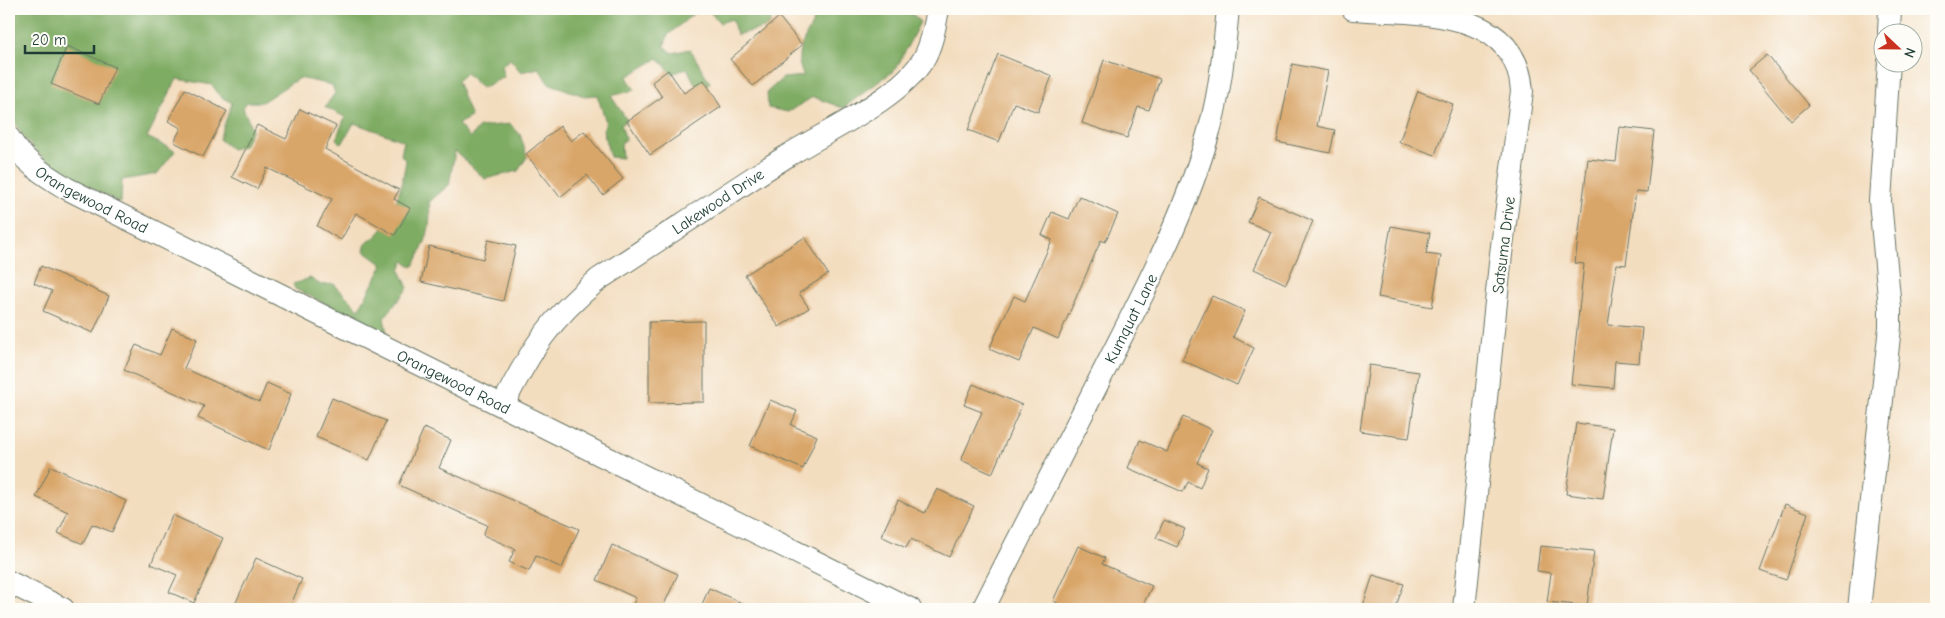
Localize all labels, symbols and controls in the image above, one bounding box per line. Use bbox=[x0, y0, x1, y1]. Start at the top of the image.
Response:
scale bar bbox=[25, 22, 94, 54]
north arrow bbox=[1872, 22, 1922, 72]
text: 20 m bbox=[32, 31, 66, 49]
text: N bbox=[1900, 45, 1919, 60]
street label: Orangewood Road bbox=[32, 163, 151, 237]
street label: Lakewood Drive bbox=[669, 165, 767, 238]
street label: Satsuma Drive bbox=[1489, 196, 1519, 295]
street label: Kumquat Lane bbox=[1101, 271, 1161, 367]
street label: Orangewood Road bbox=[394, 346, 513, 418]

